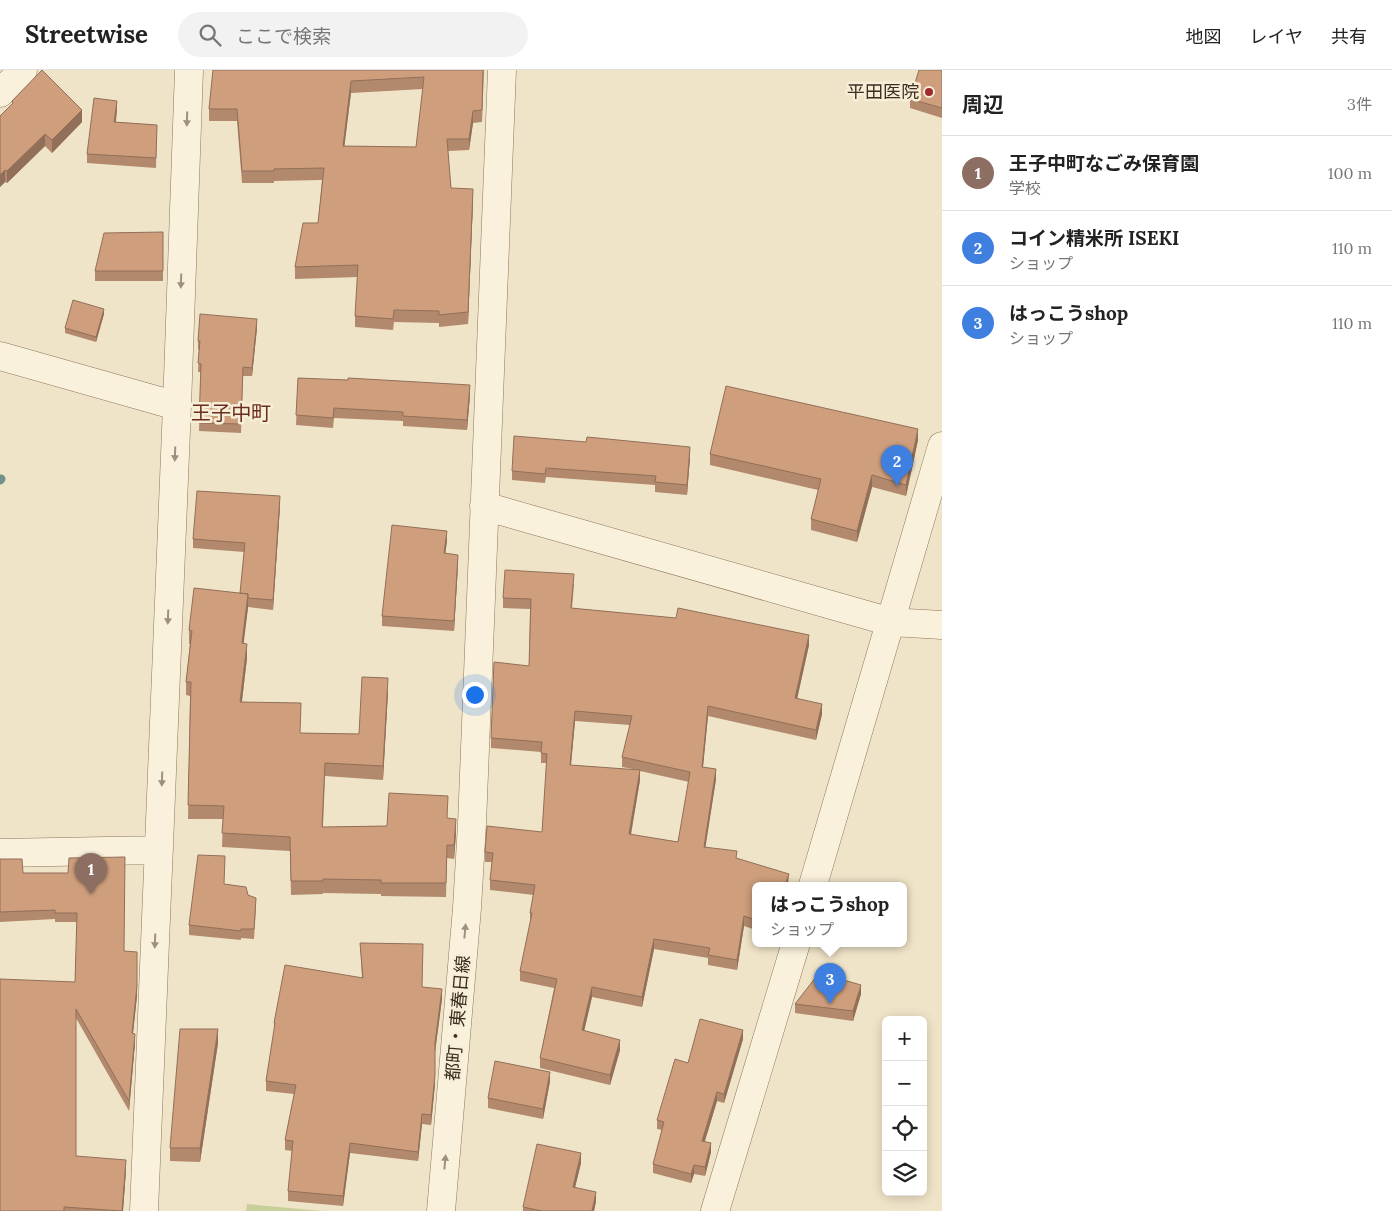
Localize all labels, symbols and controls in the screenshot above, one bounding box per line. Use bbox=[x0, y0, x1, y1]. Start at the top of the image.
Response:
search box bbox=[178, 12, 528, 57]
text: Streetwise bbox=[25, 19, 148, 50]
icon: search bbox=[196, 21, 224, 49]
text: ここで検索 bbox=[236, 24, 331, 48]
text: 地図 bbox=[1186, 25, 1222, 48]
text: レイヤ bbox=[1250, 25, 1303, 48]
text: 共有 bbox=[1331, 25, 1367, 48]
place label: 平田医院 bbox=[847, 80, 919, 103]
marker: 平田医院 bbox=[923, 86, 935, 98]
text: 周辺 bbox=[962, 91, 1004, 118]
text: 3件 bbox=[1347, 94, 1372, 114]
one-way arrow bbox=[183, 111, 191, 127]
text: 王子中町なごみ保育園 bbox=[1009, 151, 1199, 175]
text: 1 bbox=[975, 163, 981, 183]
text: 100 m bbox=[1328, 163, 1372, 183]
text: 学校 bbox=[1009, 178, 1041, 198]
text: コイン精米所 ISEKI bbox=[1009, 226, 1179, 250]
text: 2 bbox=[974, 238, 982, 258]
text: 110 m bbox=[1332, 238, 1372, 258]
text: ショップ bbox=[1009, 253, 1073, 273]
one-way arrow bbox=[177, 273, 185, 289]
text: はっこうshop bbox=[1009, 301, 1128, 325]
text: 3 bbox=[974, 313, 982, 333]
text: 110 m bbox=[1332, 313, 1372, 333]
text: ショップ bbox=[1009, 328, 1073, 348]
district label: 王子中町 bbox=[191, 400, 271, 425]
pin: 2 bbox=[881, 445, 913, 486]
one-way arrow bbox=[170, 446, 178, 462]
one-way arrow bbox=[164, 609, 172, 625]
your location bbox=[462, 682, 488, 708]
one-way arrow bbox=[157, 771, 165, 787]
pin: 1 bbox=[75, 853, 107, 894]
popup bbox=[752, 882, 907, 947]
text: はっこうshop bbox=[770, 892, 889, 916]
text: ショップ bbox=[770, 919, 834, 939]
one-way arrow bbox=[461, 922, 469, 938]
one-way arrow bbox=[150, 934, 158, 950]
street label: 都町・東春日線 bbox=[441, 954, 474, 1082]
pin: 3 bbox=[814, 963, 846, 1004]
map controls bbox=[882, 1016, 927, 1196]
button: + bbox=[882, 1016, 927, 1061]
button: − bbox=[882, 1061, 927, 1106]
button: locate bbox=[882, 1106, 927, 1151]
button: layers bbox=[882, 1151, 927, 1196]
one-way arrow bbox=[442, 1154, 450, 1170]

